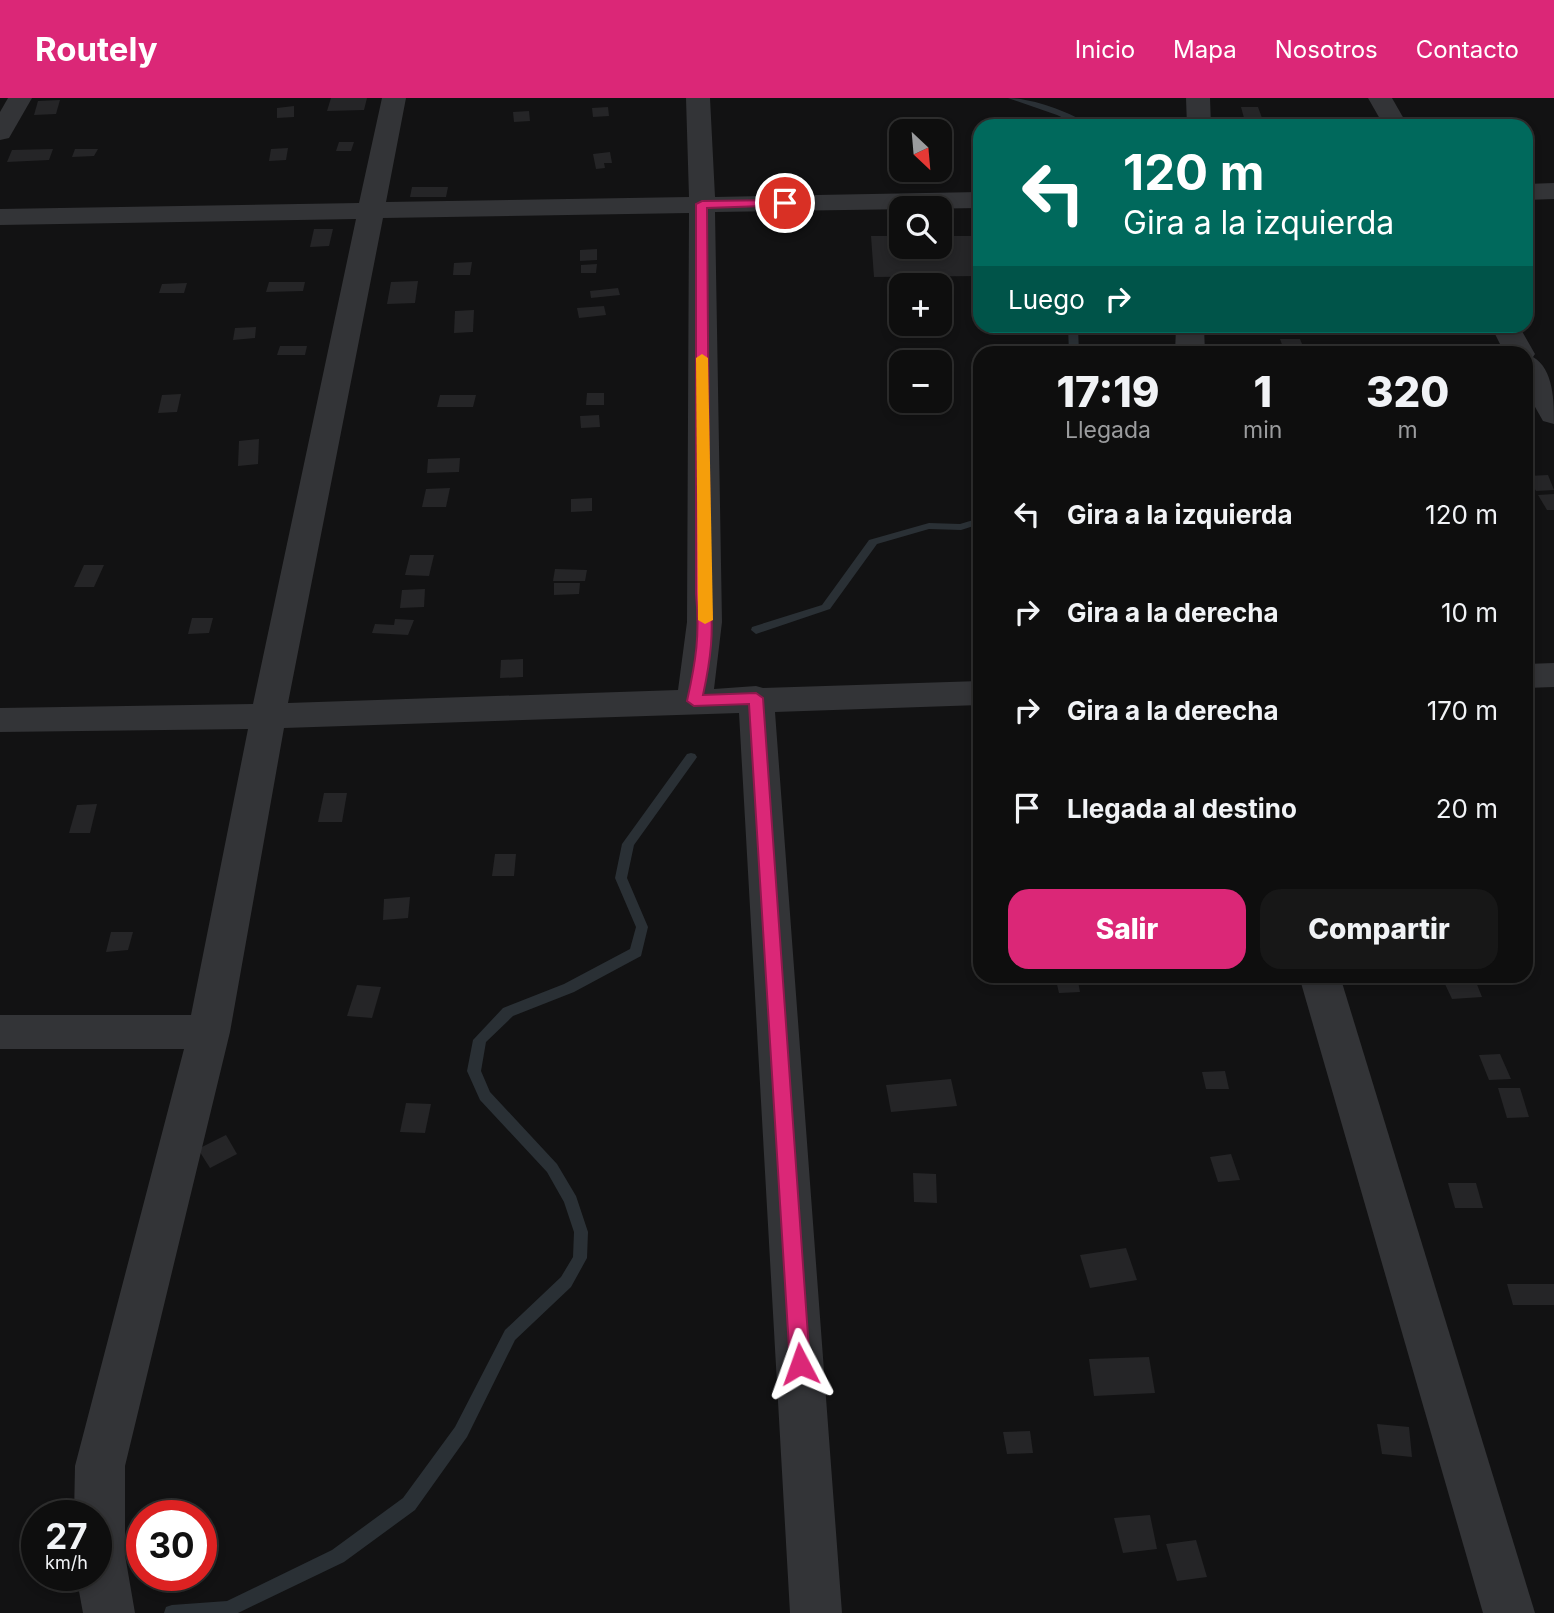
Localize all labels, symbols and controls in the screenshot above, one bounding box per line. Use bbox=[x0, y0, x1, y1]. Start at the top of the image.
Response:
text: Routely bbox=[35, 29, 158, 69]
text: Inicio bbox=[1075, 35, 1135, 64]
text: Mapa bbox=[1173, 35, 1237, 64]
text: Nosotros bbox=[1275, 35, 1378, 64]
text: Contacto bbox=[1416, 35, 1519, 64]
north arrow bbox=[889, 119, 952, 182]
map controls bbox=[889, 119, 952, 413]
text: 120 m bbox=[1123, 143, 1264, 202]
icon: left bbox=[1008, 147, 1099, 238]
pin bbox=[755, 173, 815, 233]
icon: arrive bbox=[766, 184, 804, 222]
button: search bbox=[889, 196, 952, 259]
text: Gira a la izquierda bbox=[1123, 203, 1394, 242]
button: + bbox=[889, 273, 952, 336]
icon: right bbox=[1099, 280, 1137, 318]
text: Luego bbox=[1008, 284, 1085, 315]
button: − bbox=[889, 350, 952, 413]
text: 17:19 bbox=[1057, 366, 1160, 417]
text: 1 bbox=[1253, 366, 1272, 417]
text: 320 bbox=[1366, 366, 1449, 417]
text: Llegada bbox=[1065, 416, 1151, 444]
text: min bbox=[1243, 416, 1282, 444]
text: m bbox=[1398, 416, 1418, 444]
icon: left bbox=[1008, 495, 1046, 533]
text: Gira a la izquierda bbox=[1067, 499, 1293, 530]
text: 120 m bbox=[1425, 499, 1498, 530]
icon: right bbox=[1008, 593, 1046, 631]
text: Gira a la derecha bbox=[1067, 597, 1279, 628]
text: 10 m bbox=[1441, 597, 1498, 628]
icon: right bbox=[1008, 691, 1046, 729]
text: Gira a la derecha bbox=[1067, 695, 1279, 726]
text: 170 m bbox=[1427, 695, 1498, 726]
icon: arrive bbox=[1008, 789, 1046, 827]
text: Llegada al destino bbox=[1067, 793, 1297, 824]
text: 20 m bbox=[1436, 793, 1498, 824]
button: Salir bbox=[1008, 889, 1246, 969]
button: Compartir bbox=[1260, 889, 1498, 969]
position arrow bbox=[763, 1327, 837, 1401]
speed limit sign: 30 bbox=[126, 1500, 217, 1591]
text: 27 bbox=[45, 1515, 88, 1557]
text: km/h bbox=[45, 1552, 88, 1573]

